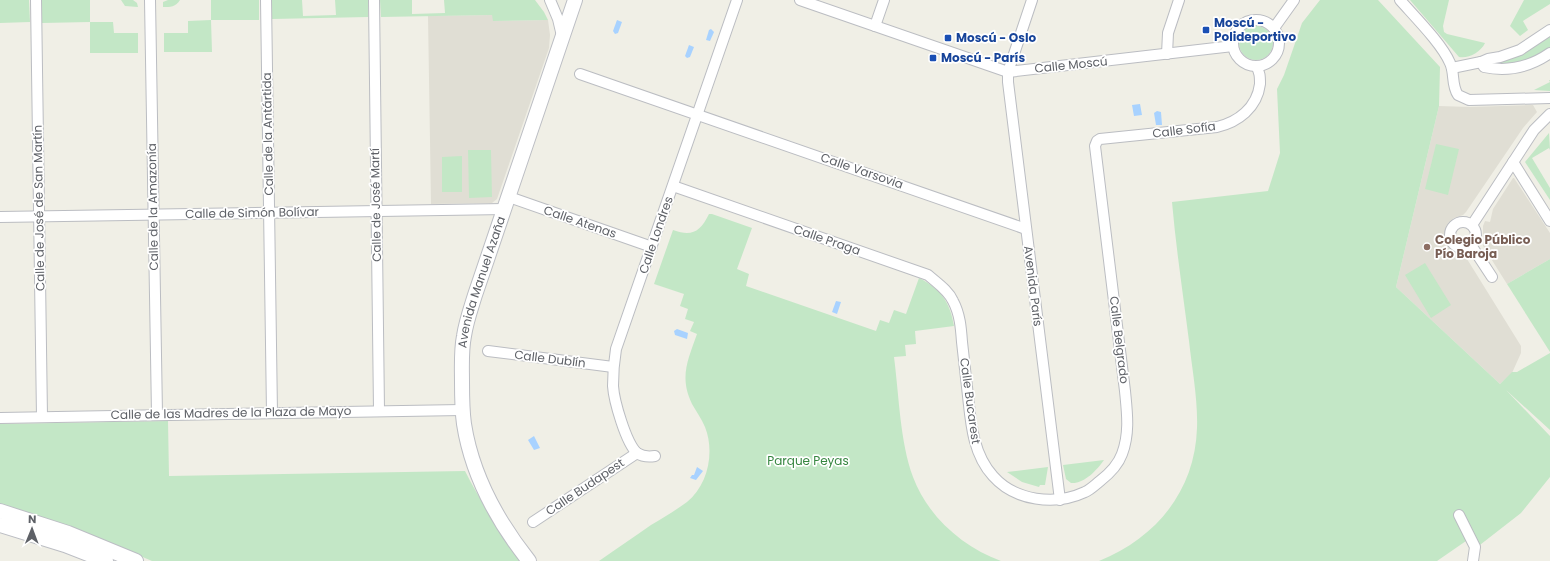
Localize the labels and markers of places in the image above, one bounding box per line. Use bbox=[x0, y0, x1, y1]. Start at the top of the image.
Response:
place label: Moscú - Polideportivo bbox=[1214, 14, 1297, 45]
marker: Moscú - Polideportivo bbox=[1201, 25, 1211, 35]
place label: Moscú - Oslo bbox=[956, 29, 1036, 46]
marker: Moscú - Oslo bbox=[943, 33, 953, 43]
place label: Moscú - París bbox=[941, 49, 1025, 66]
marker: Moscú - París bbox=[928, 53, 938, 63]
place label: Colegio Público Pío Baroja bbox=[1435, 231, 1531, 262]
marker: Colegio Público Pío Baroja bbox=[1422, 242, 1432, 252]

